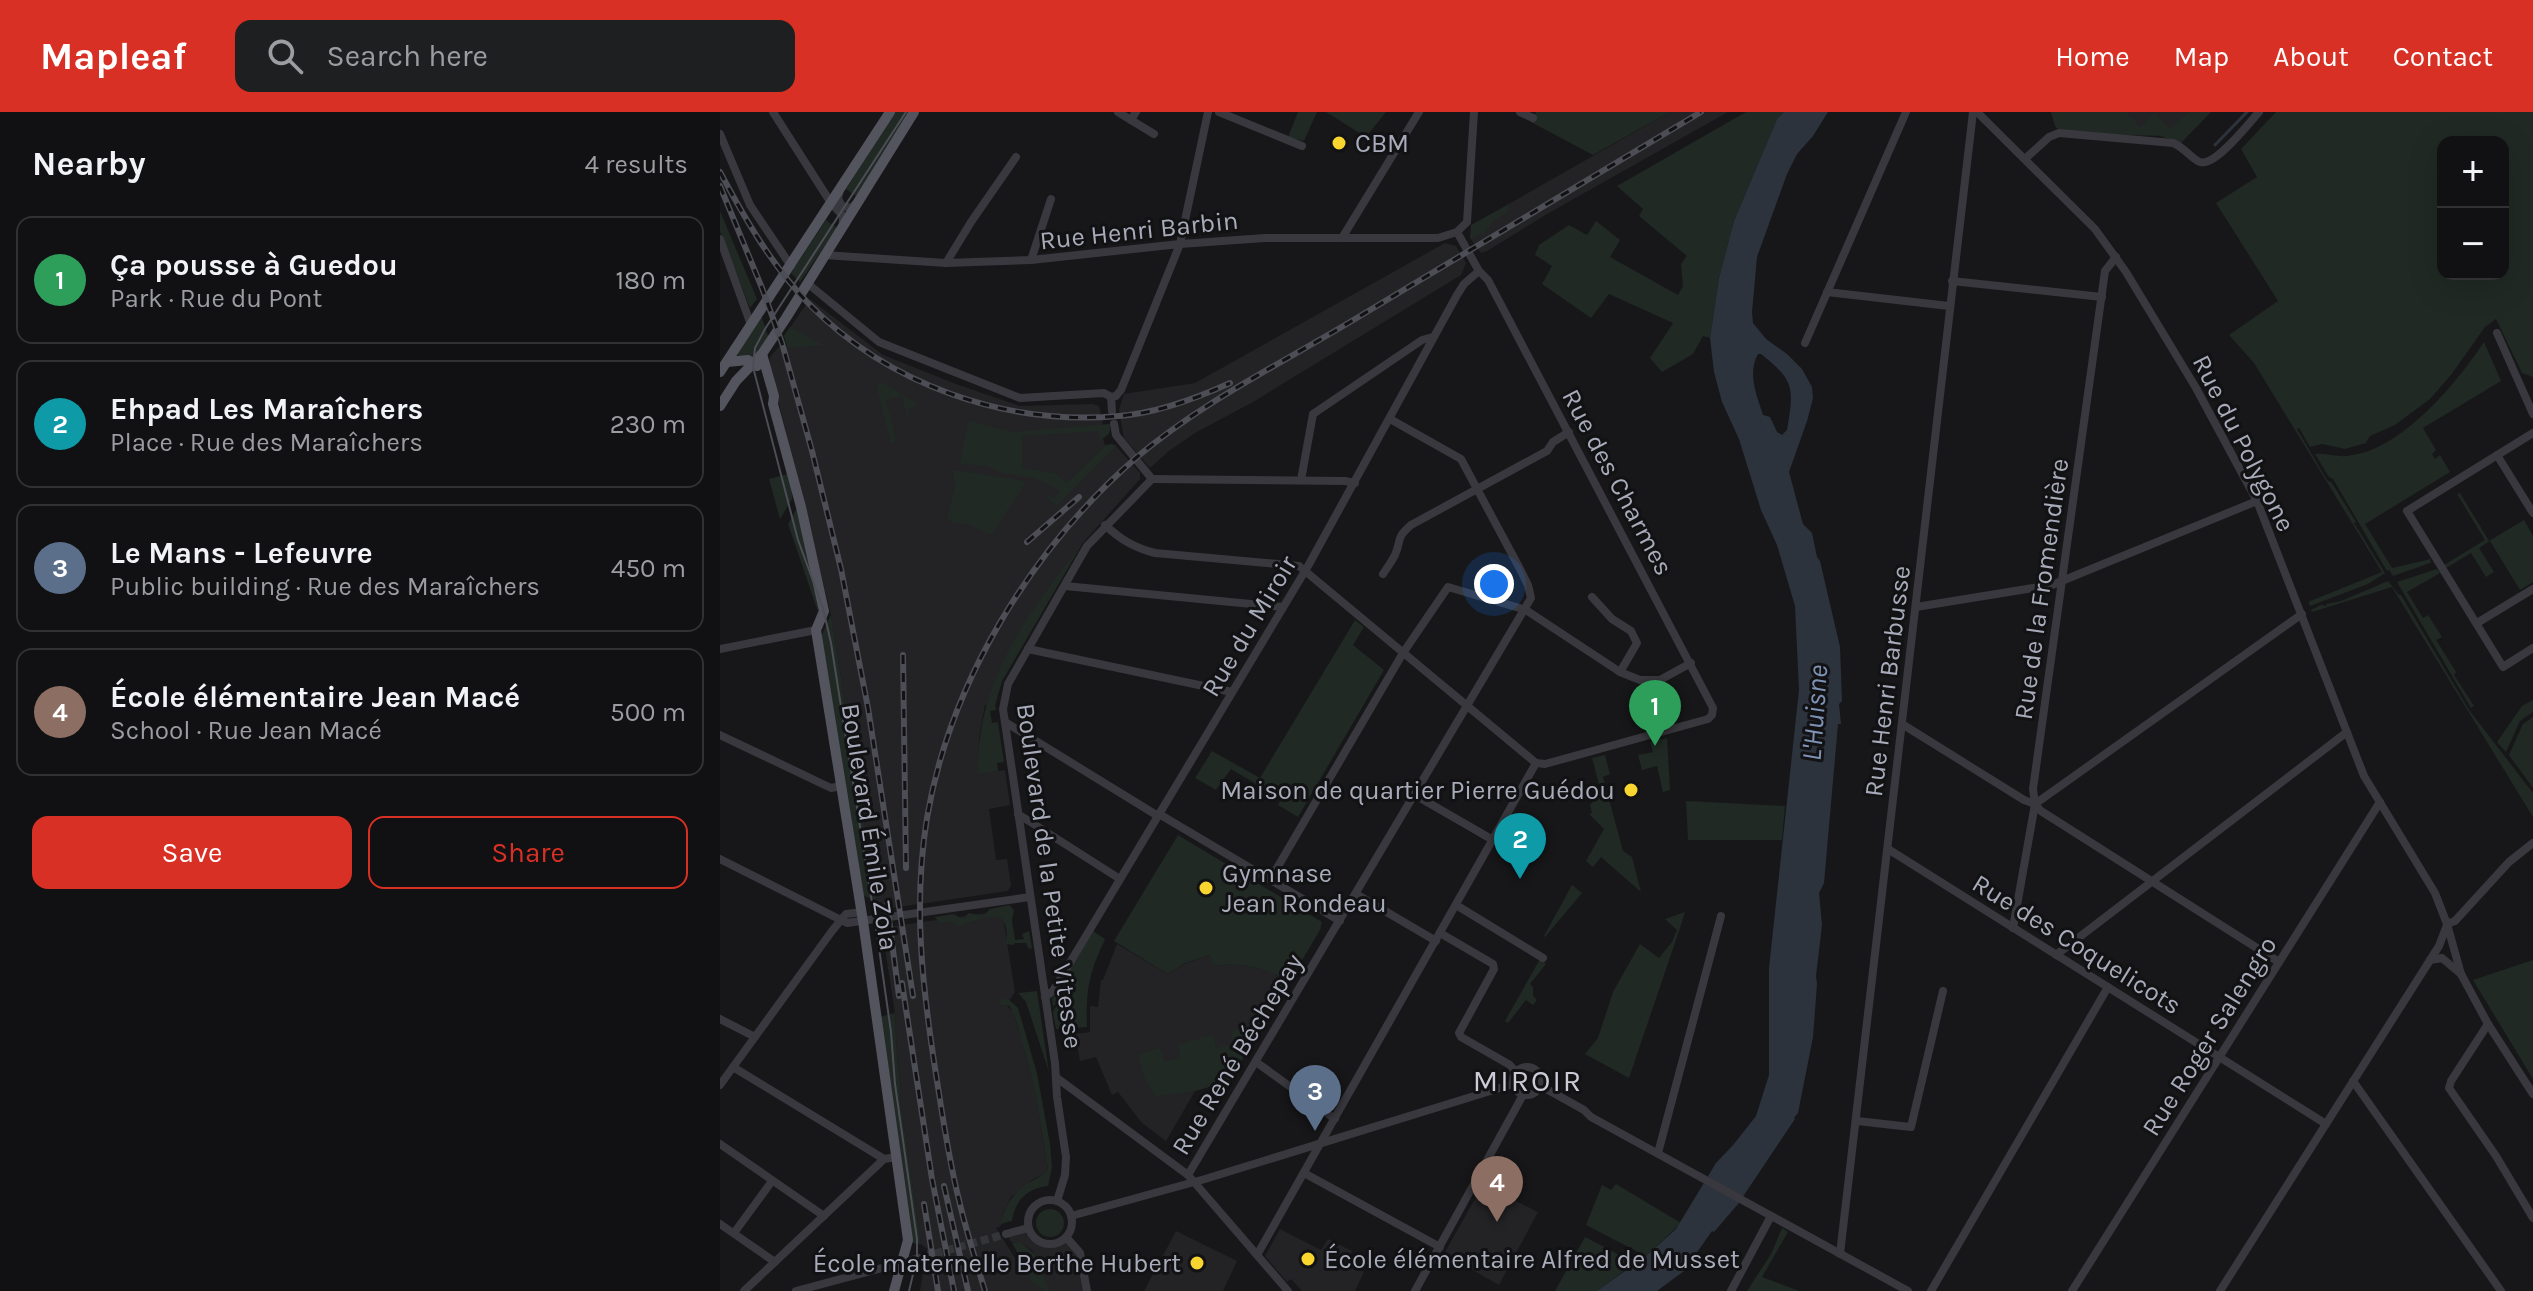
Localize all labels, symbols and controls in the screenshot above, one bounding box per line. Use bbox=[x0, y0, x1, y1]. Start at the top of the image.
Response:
search box bbox=[235, 20, 795, 92]
text: Mapleaf bbox=[40, 34, 187, 79]
icon: search bbox=[263, 34, 307, 78]
text: Search here bbox=[327, 38, 488, 74]
text: Home bbox=[2055, 40, 2130, 73]
text: Map bbox=[2174, 40, 2229, 73]
text: About bbox=[2273, 40, 2349, 73]
text: Contact bbox=[2393, 40, 2493, 73]
place label: CBM bbox=[1355, 128, 1409, 159]
marker: CBM bbox=[1330, 134, 1348, 152]
map controls bbox=[2437, 136, 2509, 280]
button: + bbox=[2437, 136, 2509, 208]
text: Nearby bbox=[32, 144, 146, 184]
text: 4 results bbox=[584, 149, 688, 180]
street label: Rue Henri Barbin bbox=[1038, 205, 1240, 256]
button: − bbox=[2437, 208, 2509, 280]
text: Ça pousse à Guedou bbox=[110, 247, 398, 283]
text: 1 bbox=[55, 265, 65, 296]
text: 180 m bbox=[616, 265, 686, 296]
text: Park · Rue du Pont bbox=[110, 283, 322, 314]
street label: Rue du Polygone bbox=[2186, 350, 2301, 537]
street label: Rue des Charmes bbox=[1555, 384, 1680, 581]
text: Ehpad Les Maraîchers bbox=[110, 391, 423, 427]
text: 2 bbox=[52, 409, 68, 440]
text: 230 m bbox=[610, 409, 686, 440]
text: Place · Rue des Maraîchers bbox=[110, 427, 423, 458]
street label: Rue de la Fromendière bbox=[2008, 456, 2075, 722]
text: Le Mans - Lefeuvre bbox=[110, 535, 373, 571]
street label: Rue du Miroir bbox=[1195, 550, 1304, 702]
text: 3 bbox=[52, 553, 68, 584]
text: 450 m bbox=[611, 553, 686, 584]
your location bbox=[1474, 564, 1514, 604]
street label: Rue Henri Barbusse bbox=[1858, 564, 1917, 798]
text: Public building · Rue des Maraîchers bbox=[110, 571, 540, 602]
water label: L'Huisne bbox=[1795, 664, 1834, 762]
text: École élémentaire Jean Macé bbox=[110, 679, 520, 715]
pin: 1 bbox=[1629, 680, 1681, 746]
text: 4 bbox=[52, 697, 68, 728]
text: 500 m bbox=[610, 697, 686, 728]
street label: Boulevard Émile Zola bbox=[835, 701, 905, 953]
street label: Boulevard de la Petite Vitesse bbox=[1010, 701, 1089, 1051]
text: School · Rue Jean Macé bbox=[110, 715, 382, 746]
place label: Maison de quartier Pierre Guédou bbox=[1220, 775, 1615, 806]
marker: Maison de quartier Pierre Guédou bbox=[1622, 781, 1640, 799]
pin: 2 bbox=[1494, 813, 1546, 879]
button: Save bbox=[32, 816, 352, 889]
button: Share bbox=[368, 816, 688, 889]
place label: Gymnase Jean Rondeau bbox=[1222, 858, 1387, 919]
street label: Rue des Coquelicots bbox=[1967, 868, 2187, 1021]
marker: Gymnase Jean Rondeau bbox=[1197, 879, 1215, 897]
street label: Rue Roger Salengro bbox=[2135, 931, 2283, 1142]
street label: Rue René Béchepay bbox=[1165, 948, 1310, 1161]
district label: MIROIR bbox=[1473, 1063, 1583, 1099]
pin: 3 bbox=[1289, 1065, 1341, 1131]
pin: 4 bbox=[1471, 1156, 1523, 1222]
place label: École élémentaire Alfred de Musset bbox=[1324, 1243, 1740, 1275]
place label: École maternelle Berthe Hubert bbox=[813, 1247, 1181, 1279]
marker: École élémentaire Alfred de Musset bbox=[1299, 1250, 1317, 1268]
marker: École maternelle Berthe Hubert bbox=[1188, 1254, 1206, 1272]

